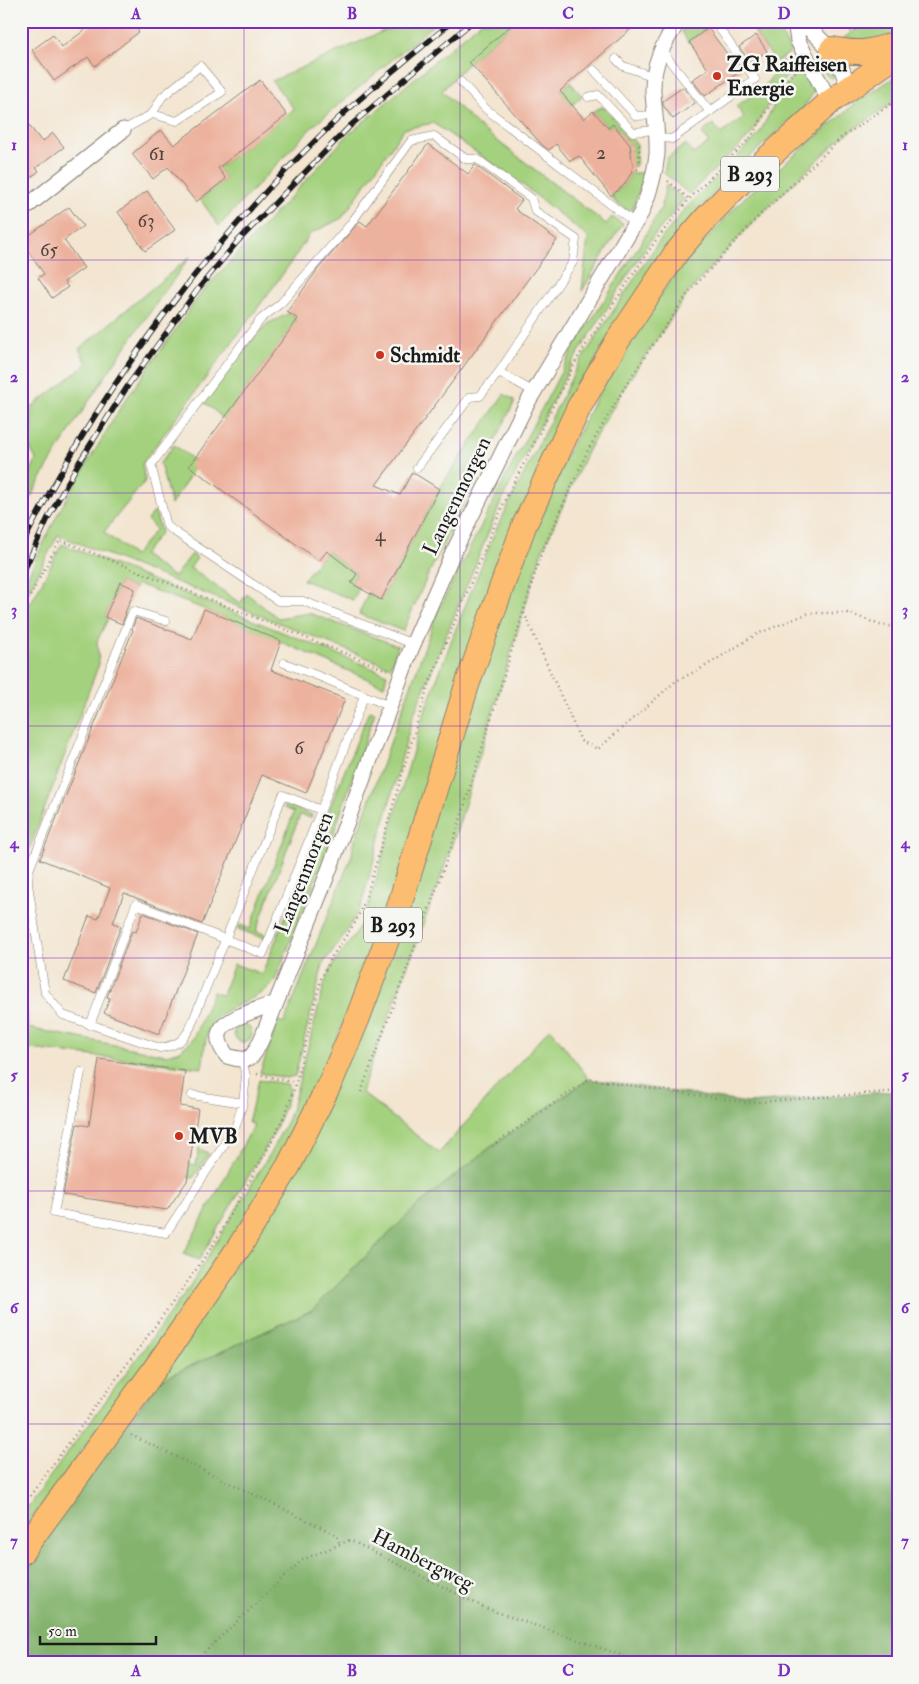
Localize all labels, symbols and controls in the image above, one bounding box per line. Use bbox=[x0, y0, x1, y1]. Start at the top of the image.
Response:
text: A bbox=[130, 4, 142, 24]
text: B bbox=[347, 4, 357, 24]
text: C bbox=[562, 4, 574, 24]
text: D bbox=[777, 4, 791, 24]
place label: ZG Raiffeisen Energie bbox=[727, 51, 847, 102]
marker: ZG Raiffeisen Energie bbox=[711, 70, 723, 82]
text: 1 bbox=[11, 135, 17, 155]
text: 1 bbox=[902, 135, 908, 155]
house number: 2 bbox=[596, 141, 606, 165]
house number: 61 bbox=[149, 142, 165, 166]
road number: B 293 bbox=[721, 156, 779, 192]
house number: 63 bbox=[138, 209, 154, 233]
house number: 65 bbox=[40, 238, 59, 262]
place label: Schmidt bbox=[390, 342, 460, 369]
marker: Schmidt bbox=[374, 349, 386, 361]
text: 2 bbox=[10, 367, 18, 387]
text: 2 bbox=[901, 367, 909, 387]
street label: Langenmorgen bbox=[417, 432, 497, 560]
house number: 4 bbox=[375, 523, 386, 547]
text: 3 bbox=[11, 600, 17, 620]
text: 3 bbox=[902, 600, 908, 620]
house number: 6 bbox=[294, 736, 305, 760]
street label: Langenmorgen bbox=[268, 808, 340, 938]
text: 4 bbox=[9, 833, 20, 853]
text: 4 bbox=[900, 833, 911, 853]
road number: B 293 bbox=[364, 908, 422, 942]
text: 5 bbox=[10, 1065, 18, 1085]
text: 5 bbox=[901, 1065, 909, 1085]
place label: MVB bbox=[188, 1123, 238, 1150]
marker: MVB bbox=[173, 1130, 185, 1142]
text: 6 bbox=[10, 1298, 20, 1318]
text: 6 bbox=[901, 1298, 911, 1318]
street label: Hambergweg bbox=[367, 1523, 479, 1598]
text: 7 bbox=[10, 1531, 18, 1551]
text: 7 bbox=[901, 1531, 909, 1551]
scale bar bbox=[40, 1614, 156, 1646]
text: 50 m bbox=[48, 1622, 77, 1641]
text: A bbox=[130, 1661, 142, 1681]
text: B bbox=[347, 1661, 357, 1681]
text: C bbox=[562, 1661, 574, 1681]
text: D bbox=[777, 1661, 791, 1681]

